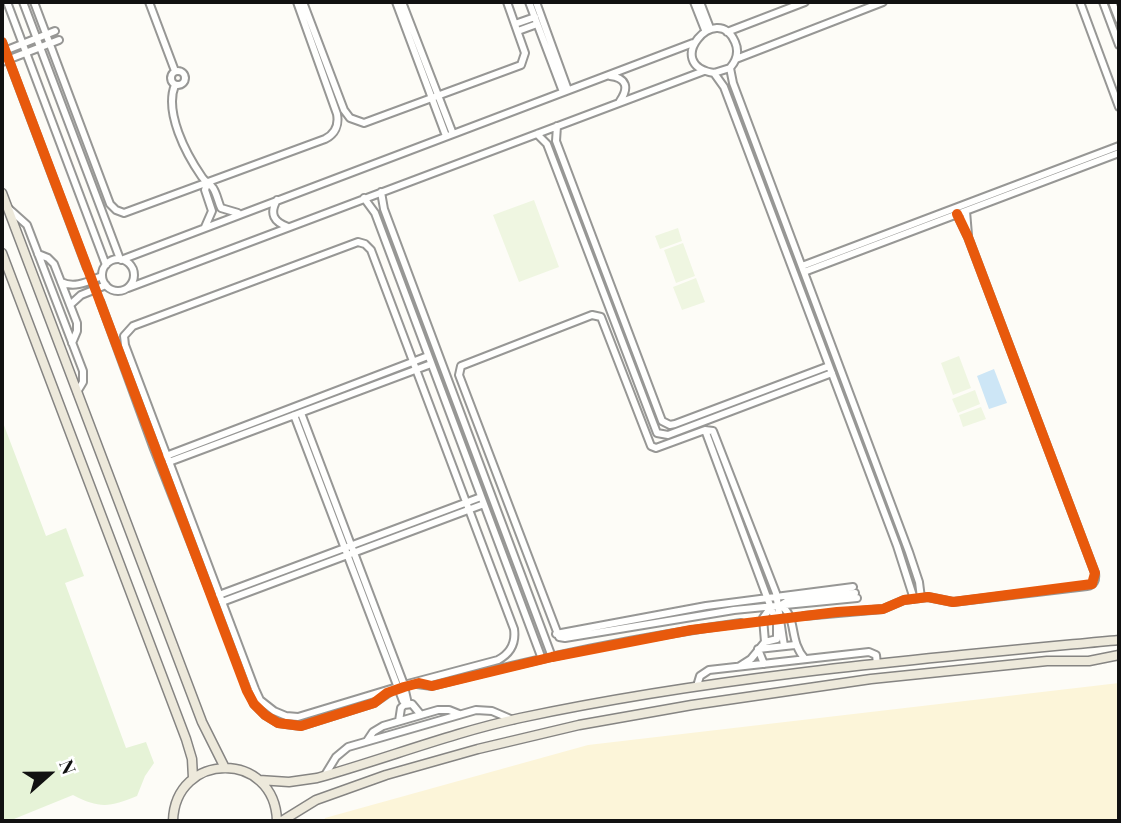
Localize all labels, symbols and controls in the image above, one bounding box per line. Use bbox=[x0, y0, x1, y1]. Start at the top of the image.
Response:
north arrow bbox=[14, 739, 84, 809]
text: N bbox=[54, 755, 83, 778]

